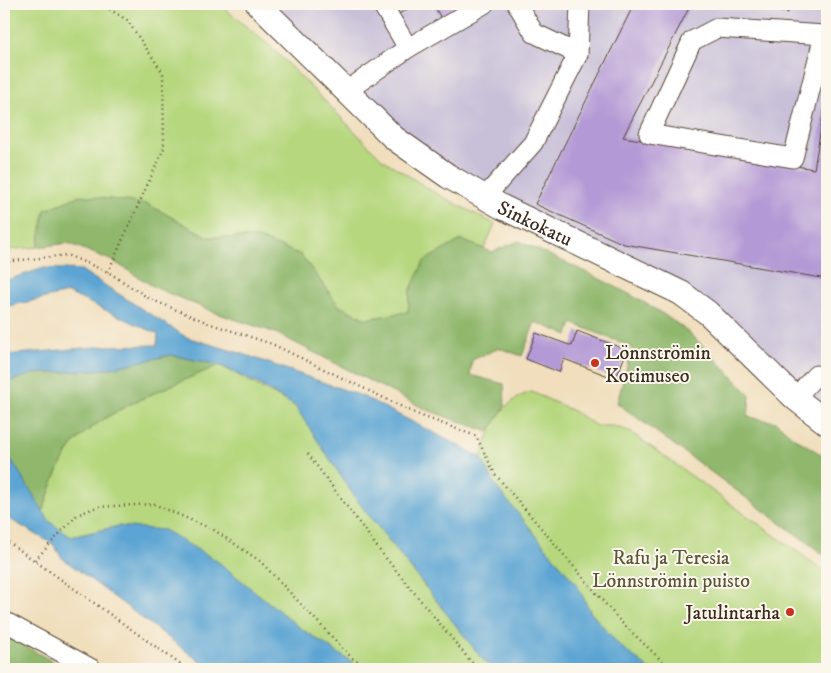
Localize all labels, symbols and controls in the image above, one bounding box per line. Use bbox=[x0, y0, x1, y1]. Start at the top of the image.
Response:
street label: Sinkokatu bbox=[493, 196, 576, 253]
place label: Lönnströmin Kotimuseo bbox=[605, 341, 711, 389]
marker: Lönnströmin Kotimuseo bbox=[589, 357, 601, 369]
park label: Rafu ja Teresia Lönnströmin puisto bbox=[592, 546, 750, 594]
place label: Jatulintarha bbox=[683, 601, 781, 626]
marker: Jatulintarha bbox=[784, 606, 796, 618]

